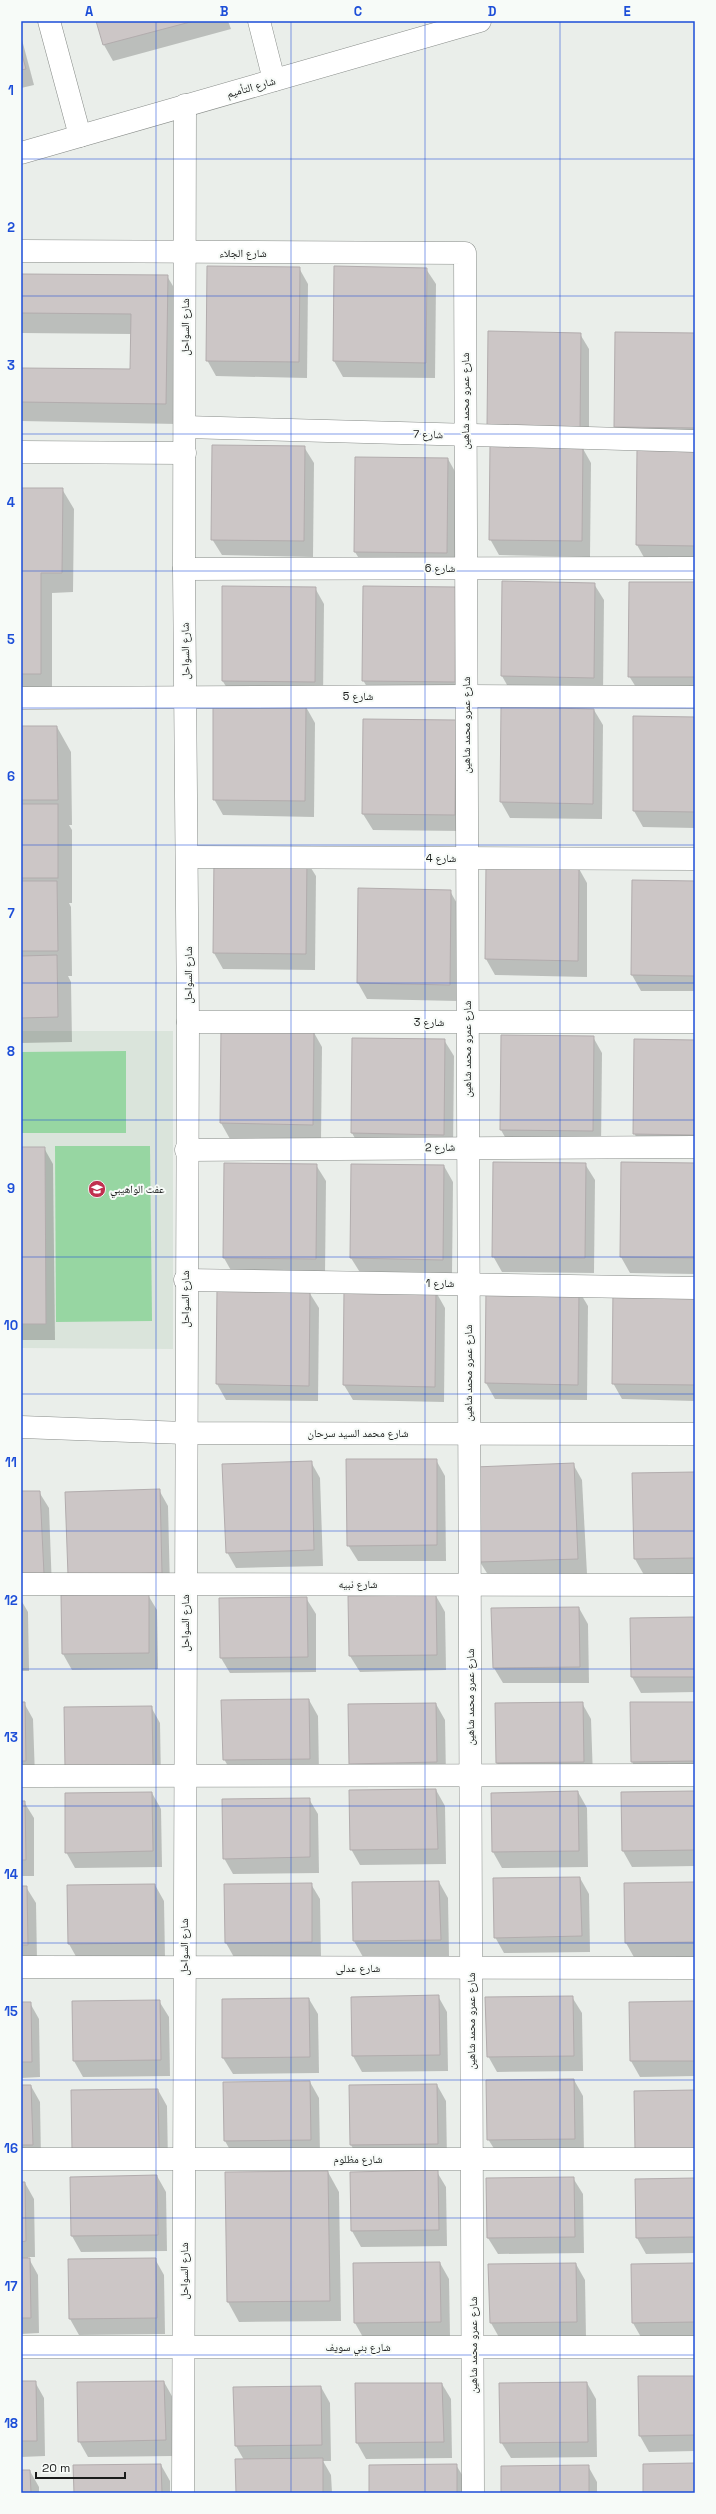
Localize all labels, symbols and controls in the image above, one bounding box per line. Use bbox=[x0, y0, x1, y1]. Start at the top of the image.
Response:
text: A bbox=[85, 3, 94, 20]
text: B bbox=[220, 3, 229, 20]
text: C bbox=[354, 3, 362, 20]
text: D bbox=[488, 3, 497, 20]
text: E bbox=[623, 3, 631, 20]
street label: شارع التأميم bbox=[225, 73, 277, 102]
text: 1 bbox=[8, 82, 14, 99]
text: 2 bbox=[7, 219, 15, 236]
street label: شارع الجلاء bbox=[219, 246, 267, 260]
street label: شارع السواحل bbox=[178, 298, 192, 356]
street label: شارع عمرو محمد شاهين bbox=[458, 352, 472, 450]
text: 3 bbox=[7, 357, 15, 374]
street label: شارع 7 bbox=[413, 427, 443, 441]
text: 4 bbox=[7, 494, 15, 511]
street label: شارع 6 bbox=[425, 561, 455, 575]
street label: شارع السواحل bbox=[178, 622, 192, 680]
text: 5 bbox=[7, 631, 15, 648]
street label: شارع عمرو محمد شاهين bbox=[459, 676, 473, 774]
street label: شارع 5 bbox=[343, 689, 373, 703]
text: 6 bbox=[7, 768, 15, 785]
street label: شارع 4 bbox=[426, 851, 456, 865]
text: 7 bbox=[7, 905, 15, 922]
street label: شارع السواحل bbox=[181, 946, 195, 1004]
street label: شارع عمرو محمد شاهين bbox=[460, 1000, 474, 1098]
street label: شارع 3 bbox=[414, 1015, 444, 1029]
text: 8 bbox=[7, 1043, 15, 1060]
street label: شارع 2 bbox=[425, 1140, 455, 1154]
school or university icon: عفت الواهيبي bbox=[87, 1179, 107, 1199]
text: 9 bbox=[7, 1180, 15, 1197]
place label: عفت الواهيبي bbox=[110, 1182, 165, 1198]
street label: شارع السواحل bbox=[178, 1270, 192, 1328]
street label: شارع 1 bbox=[426, 1276, 454, 1290]
text: 10 bbox=[4, 1317, 18, 1334]
street label: شارع عمرو محمد شاهين bbox=[461, 1324, 475, 1422]
street label: شارع محمد السيد سرحان bbox=[308, 1426, 408, 1440]
text: 11 bbox=[5, 1454, 17, 1471]
street label: شارع نبيه bbox=[339, 1577, 377, 1591]
text: 12 bbox=[4, 1592, 18, 1609]
street label: شارع السواحل bbox=[178, 1594, 192, 1652]
street label: شارع عمرو محمد شاهين bbox=[463, 1648, 477, 1746]
text: 13 bbox=[4, 1729, 18, 1746]
text: 14 bbox=[4, 1866, 18, 1883]
street label: شارع السواحل bbox=[177, 1918, 191, 1976]
street label: شارع عدلى bbox=[336, 1961, 380, 1975]
street label: شارع عمرو محمد شاهين bbox=[464, 1972, 478, 2070]
text: 15 bbox=[4, 2003, 18, 2020]
text: 16 bbox=[4, 2140, 18, 2157]
street label: شارع مظلوم bbox=[334, 2152, 382, 2166]
street label: شارع السواحل bbox=[177, 2242, 191, 2300]
text: 17 bbox=[4, 2278, 18, 2295]
street label: شارع عمرو محمد شاهين bbox=[466, 2296, 480, 2394]
street label: شارع بني سويف bbox=[325, 2340, 391, 2356]
text: 18 bbox=[4, 2415, 18, 2432]
scale bar bbox=[36, 2454, 125, 2480]
text: 20 m bbox=[42, 2460, 70, 2476]

